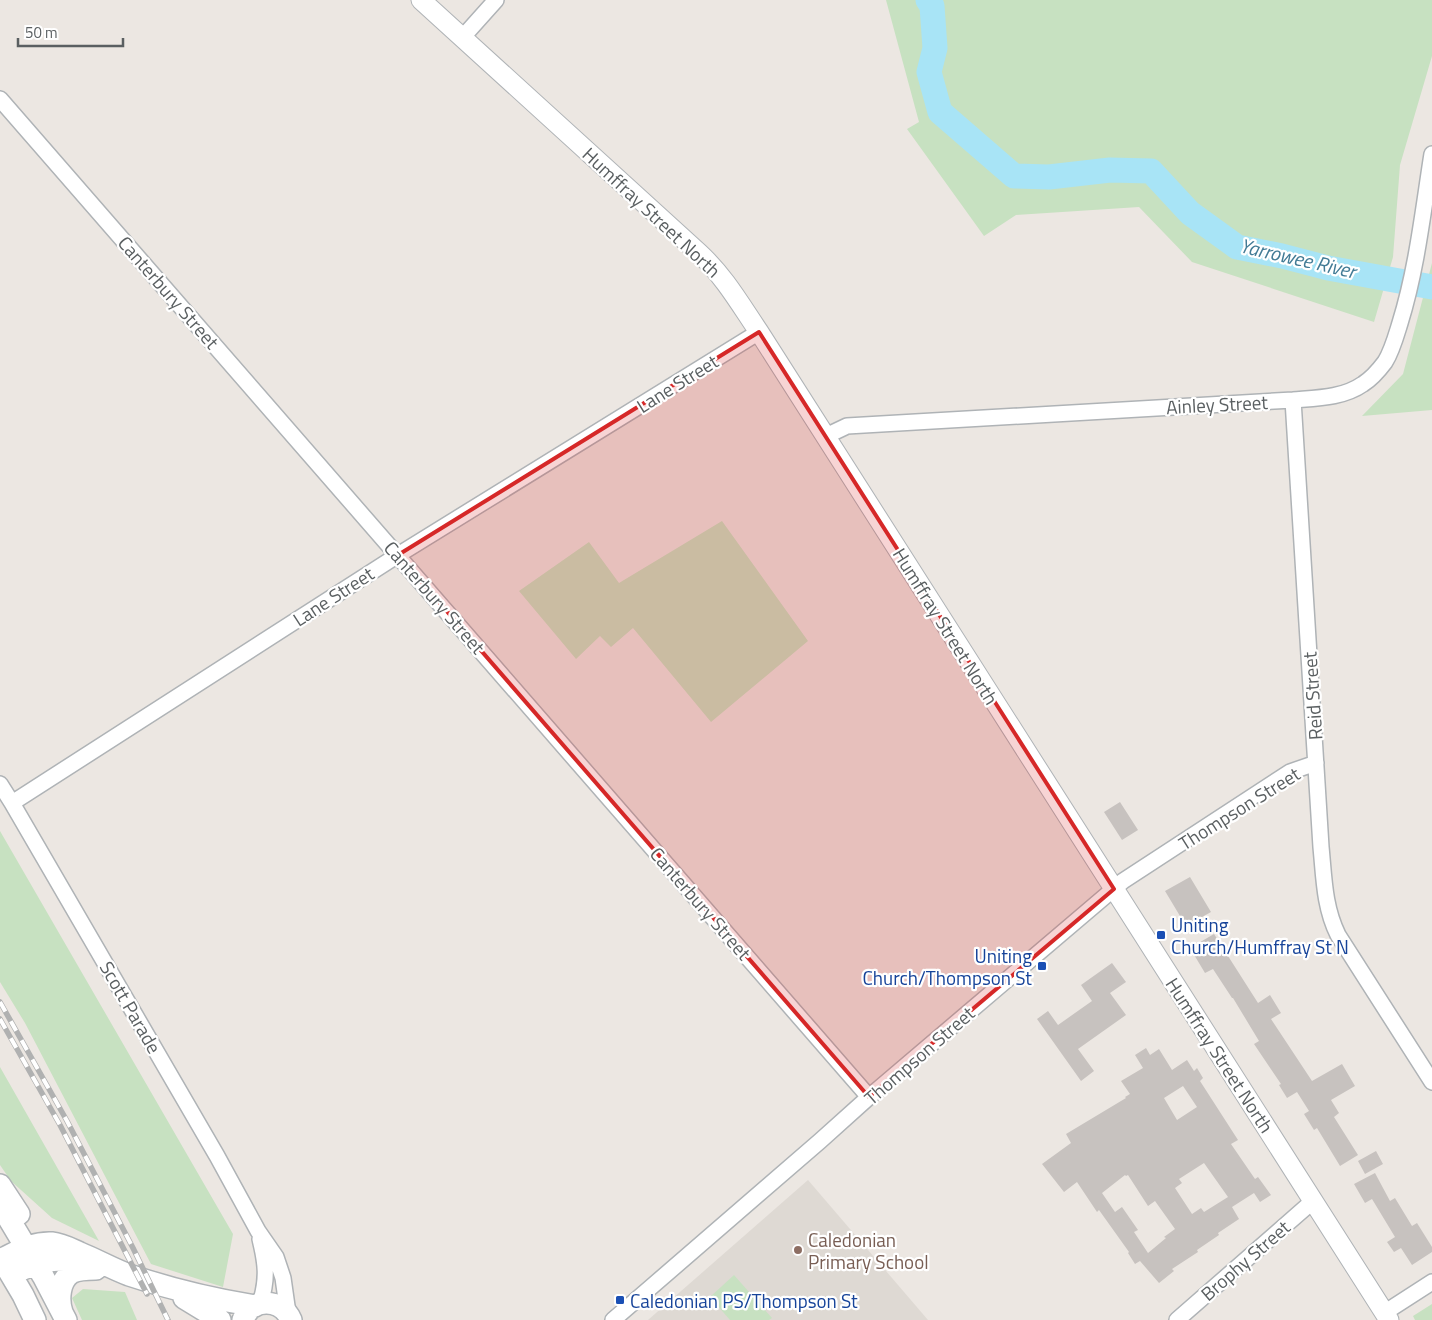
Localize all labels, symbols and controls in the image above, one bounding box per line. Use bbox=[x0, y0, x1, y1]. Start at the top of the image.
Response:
scale bar bbox=[18, 15, 122, 47]
text: 50 m bbox=[25, 21, 58, 44]
street label: Humffray Street North bbox=[576, 140, 728, 284]
street label: Canterbury Street bbox=[112, 229, 227, 355]
water label: Yarrowee River bbox=[1237, 230, 1361, 287]
street label: Lane Street bbox=[630, 346, 724, 420]
street label: Ainley Street bbox=[1165, 387, 1269, 421]
street label: Canterbury Street bbox=[378, 534, 493, 660]
street label: Humffray Street North bbox=[886, 542, 1006, 710]
street label: Lane Street bbox=[287, 559, 380, 633]
street label: Reid Street bbox=[1294, 651, 1330, 741]
street label: Thompson Street bbox=[1173, 759, 1306, 857]
street label: Canterbury Street bbox=[644, 840, 759, 966]
place label: Uniting Church/Humffray St N bbox=[1171, 910, 1349, 961]
marker: Uniting Church/Humffray St N bbox=[1155, 929, 1167, 941]
place label: Uniting Church/Thompson St bbox=[863, 941, 1032, 992]
street label: Scott Parade bbox=[93, 955, 169, 1059]
marker: Uniting Church/Thompson St bbox=[1036, 960, 1048, 972]
street label: Humffray Street North bbox=[1159, 972, 1281, 1138]
street label: Thompson Street bbox=[857, 998, 981, 1111]
street label: Brophy Street bbox=[1194, 1213, 1296, 1307]
place label: Caledonian Primary School bbox=[808, 1225, 929, 1276]
marker: Caledonian Primary School bbox=[792, 1244, 804, 1256]
place label: Caledonian PS/Thompson St bbox=[630, 1286, 858, 1315]
marker: Caledonian PS/Thompson St bbox=[614, 1294, 626, 1306]

